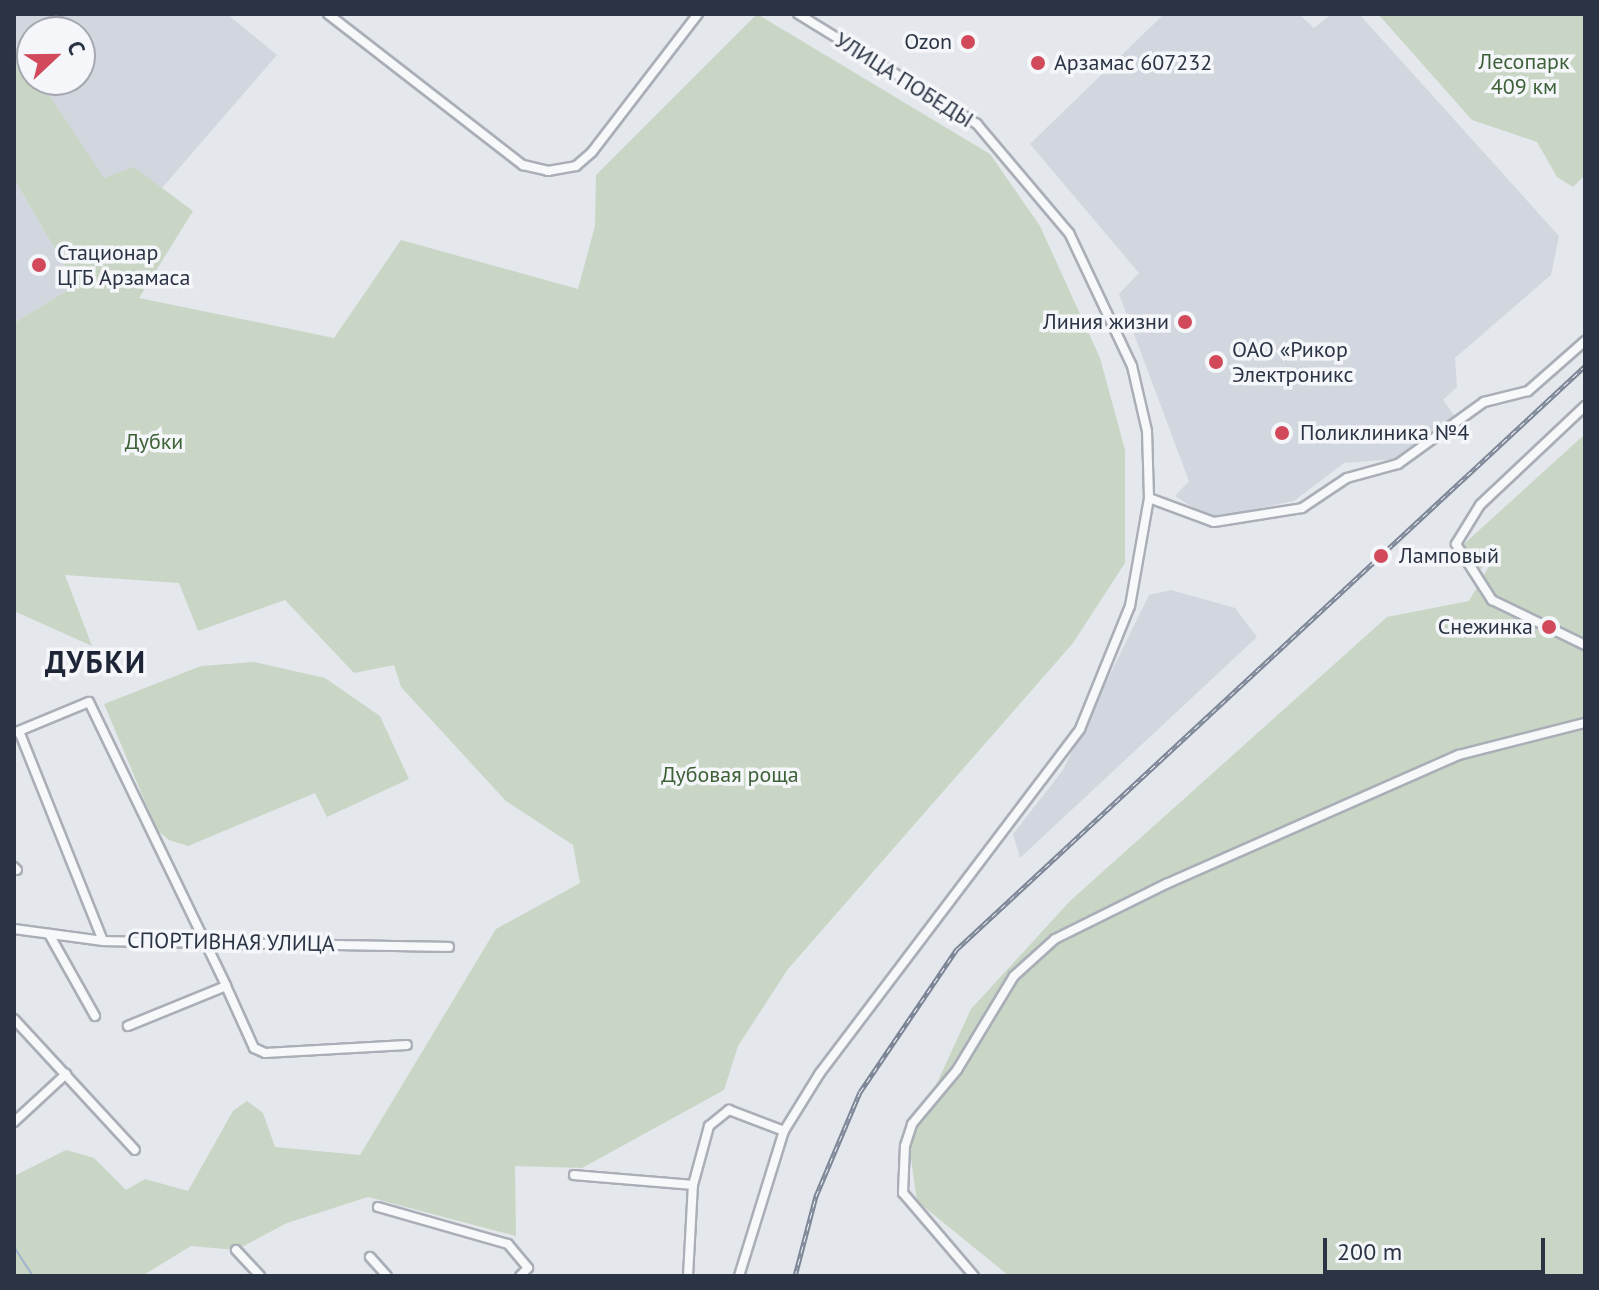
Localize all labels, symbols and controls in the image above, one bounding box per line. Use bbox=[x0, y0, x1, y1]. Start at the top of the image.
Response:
north arrow bbox=[16, 16, 96, 96]
street label: УЛИЦА ПОБЕДЫ bbox=[830, 27, 978, 133]
place label: Ozon bbox=[904, 29, 952, 55]
marker: Ozon bbox=[959, 33, 977, 51]
text: С bbox=[61, 37, 92, 59]
park label: Лесопарк 409 км bbox=[1479, 48, 1569, 100]
place label: Арзамас 607232 bbox=[1054, 50, 1212, 76]
marker: Арзамас 607232 bbox=[1029, 54, 1047, 72]
place label: Стационар ЦГБ Арзамаса bbox=[57, 239, 191, 290]
marker: Стационар ЦГБ Арзамаса bbox=[28, 254, 50, 276]
place label: Линия жизни bbox=[1043, 309, 1169, 335]
marker: Линия жизни bbox=[1176, 313, 1194, 331]
place label: ОАО «Рикор Электроникс bbox=[1232, 336, 1353, 388]
marker: ОАО «Рикор Электроникс bbox=[1207, 353, 1225, 371]
place label: Поликлиника №4 bbox=[1300, 420, 1469, 446]
marker: Поликлиника №4 bbox=[1271, 422, 1293, 444]
park label: Дубки bbox=[125, 429, 183, 455]
place label: Ламповый bbox=[1399, 543, 1499, 569]
marker: Ламповый bbox=[1370, 545, 1392, 567]
place label: Снежинка bbox=[1438, 614, 1533, 640]
marker: Снежинка bbox=[1540, 618, 1558, 636]
district label: ДУБКИ bbox=[45, 644, 147, 680]
park label: Дубовая роща bbox=[661, 762, 799, 788]
street label: СПОРТИВНАЯ УЛИЦА bbox=[127, 927, 335, 957]
scale bar bbox=[1327, 1222, 1549, 1272]
text: 200 m bbox=[1337, 1236, 1402, 1267]

